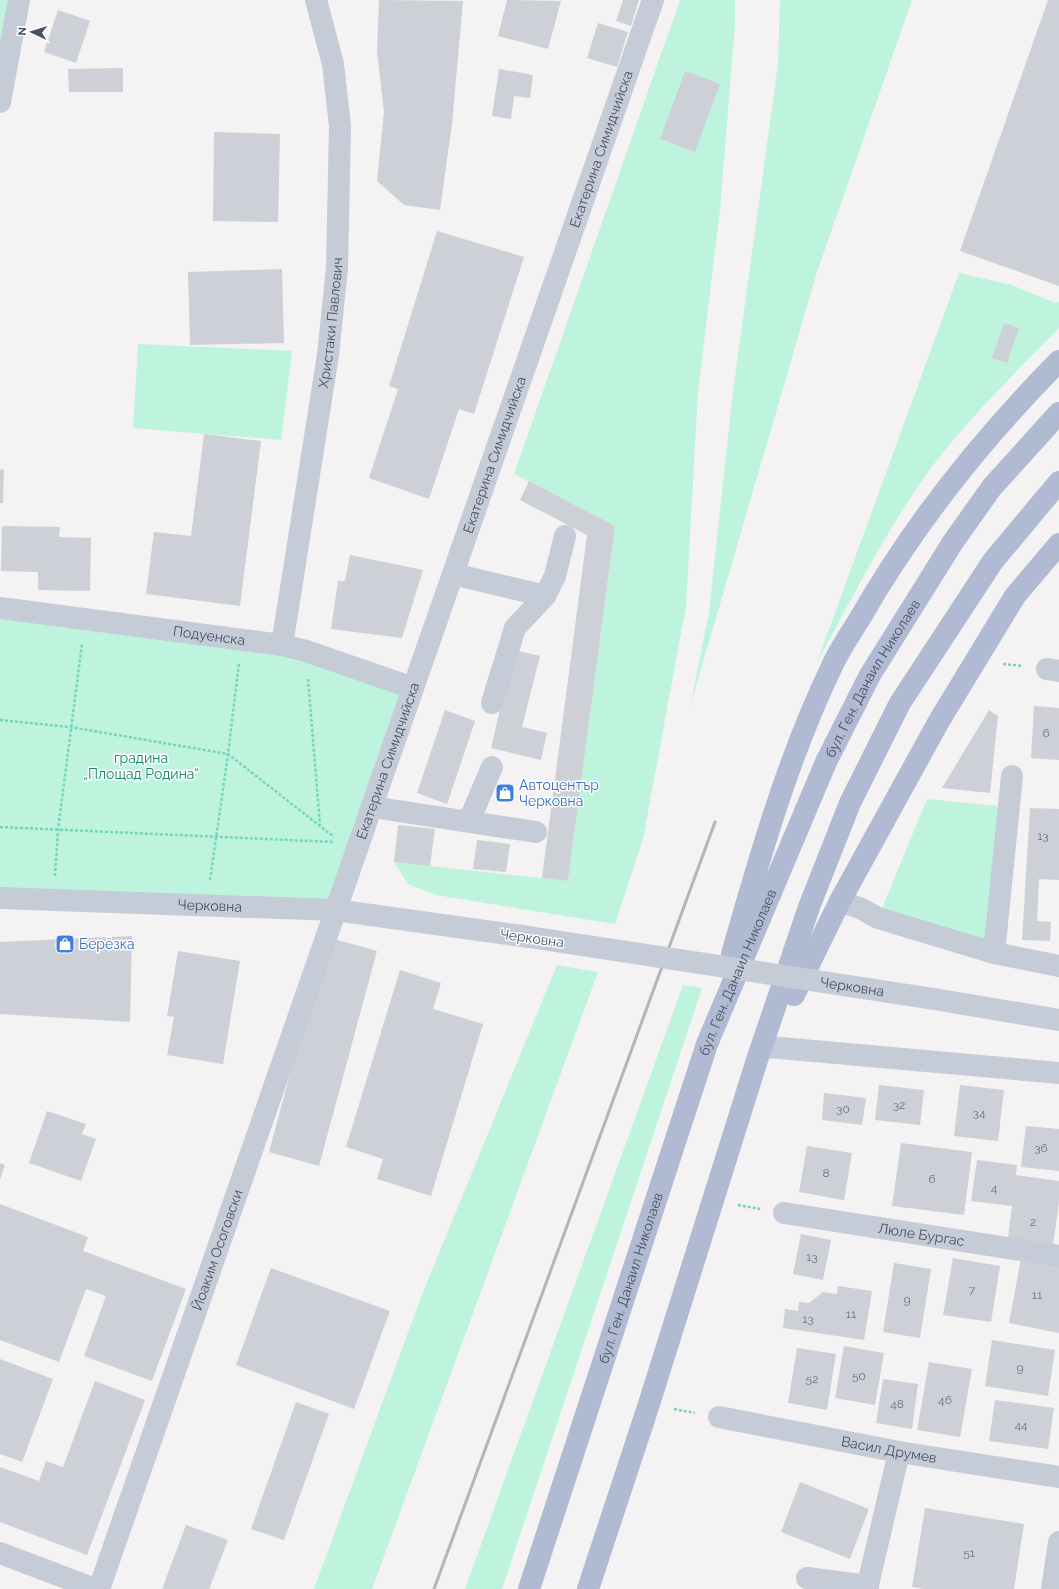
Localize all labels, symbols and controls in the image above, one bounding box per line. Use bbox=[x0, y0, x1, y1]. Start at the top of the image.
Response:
north arrow bbox=[12, 12, 52, 52]
text: N bbox=[16, 27, 29, 36]
street label: Екатерина Симидчийска bbox=[566, 68, 636, 230]
street label: Христаки Павлович bbox=[315, 257, 345, 389]
street label: Екатерина Симидчийска bbox=[460, 374, 529, 536]
street label: бул. Ген. Данаил Николаев bbox=[822, 596, 923, 760]
street label: Подуенска bbox=[172, 623, 246, 648]
street label: Екатерина Симидчийска bbox=[353, 680, 422, 842]
house number: 6 bbox=[1042, 726, 1050, 740]
park label: градина „Площад Родина“ bbox=[83, 750, 199, 782]
place label: Автоцентър Черковна bbox=[519, 777, 599, 809]
shop icon: Автоцентър Черковна bbox=[494, 782, 516, 804]
house number: 13 bbox=[1037, 829, 1049, 843]
street label: бул. Ген. Данаил Николаев bbox=[696, 887, 779, 1058]
street label: Черковна bbox=[177, 896, 242, 915]
street label: Черковна bbox=[499, 926, 565, 950]
shop icon: Берёзка bbox=[54, 933, 76, 955]
place label: Берёзка bbox=[79, 936, 135, 952]
street label: Черковна bbox=[819, 974, 885, 999]
house number: 32 bbox=[893, 1098, 905, 1112]
house number: 30 bbox=[836, 1102, 850, 1116]
house number: 34 bbox=[973, 1106, 986, 1120]
house number: 36 bbox=[1034, 1141, 1048, 1155]
house number: 8 bbox=[822, 1166, 830, 1180]
house number: 6 bbox=[928, 1172, 936, 1186]
house number: 4 bbox=[991, 1181, 998, 1195]
street label: Йоаким Осоговски bbox=[188, 1187, 246, 1313]
street label: бул. Ген. Данаил Николаев bbox=[595, 1191, 666, 1366]
house number: 2 bbox=[1030, 1215, 1036, 1229]
street label: Люле Бургас bbox=[877, 1220, 966, 1249]
house number: 13 bbox=[806, 1250, 818, 1264]
house number: 7 bbox=[969, 1283, 976, 1297]
house number: 11 bbox=[1032, 1288, 1042, 1302]
house number: 9 bbox=[903, 1293, 911, 1307]
house number: 11 bbox=[846, 1307, 856, 1321]
house number: 13 bbox=[802, 1312, 814, 1326]
house number: 9 bbox=[1016, 1361, 1024, 1375]
house number: 50 bbox=[852, 1369, 866, 1383]
house number: 52 bbox=[806, 1372, 818, 1386]
house number: 46 bbox=[938, 1393, 952, 1407]
house number: 48 bbox=[890, 1397, 904, 1411]
house number: 44 bbox=[1014, 1418, 1028, 1432]
street label: Васил Друмев bbox=[840, 1433, 938, 1466]
house number: 51 bbox=[963, 1546, 975, 1560]

